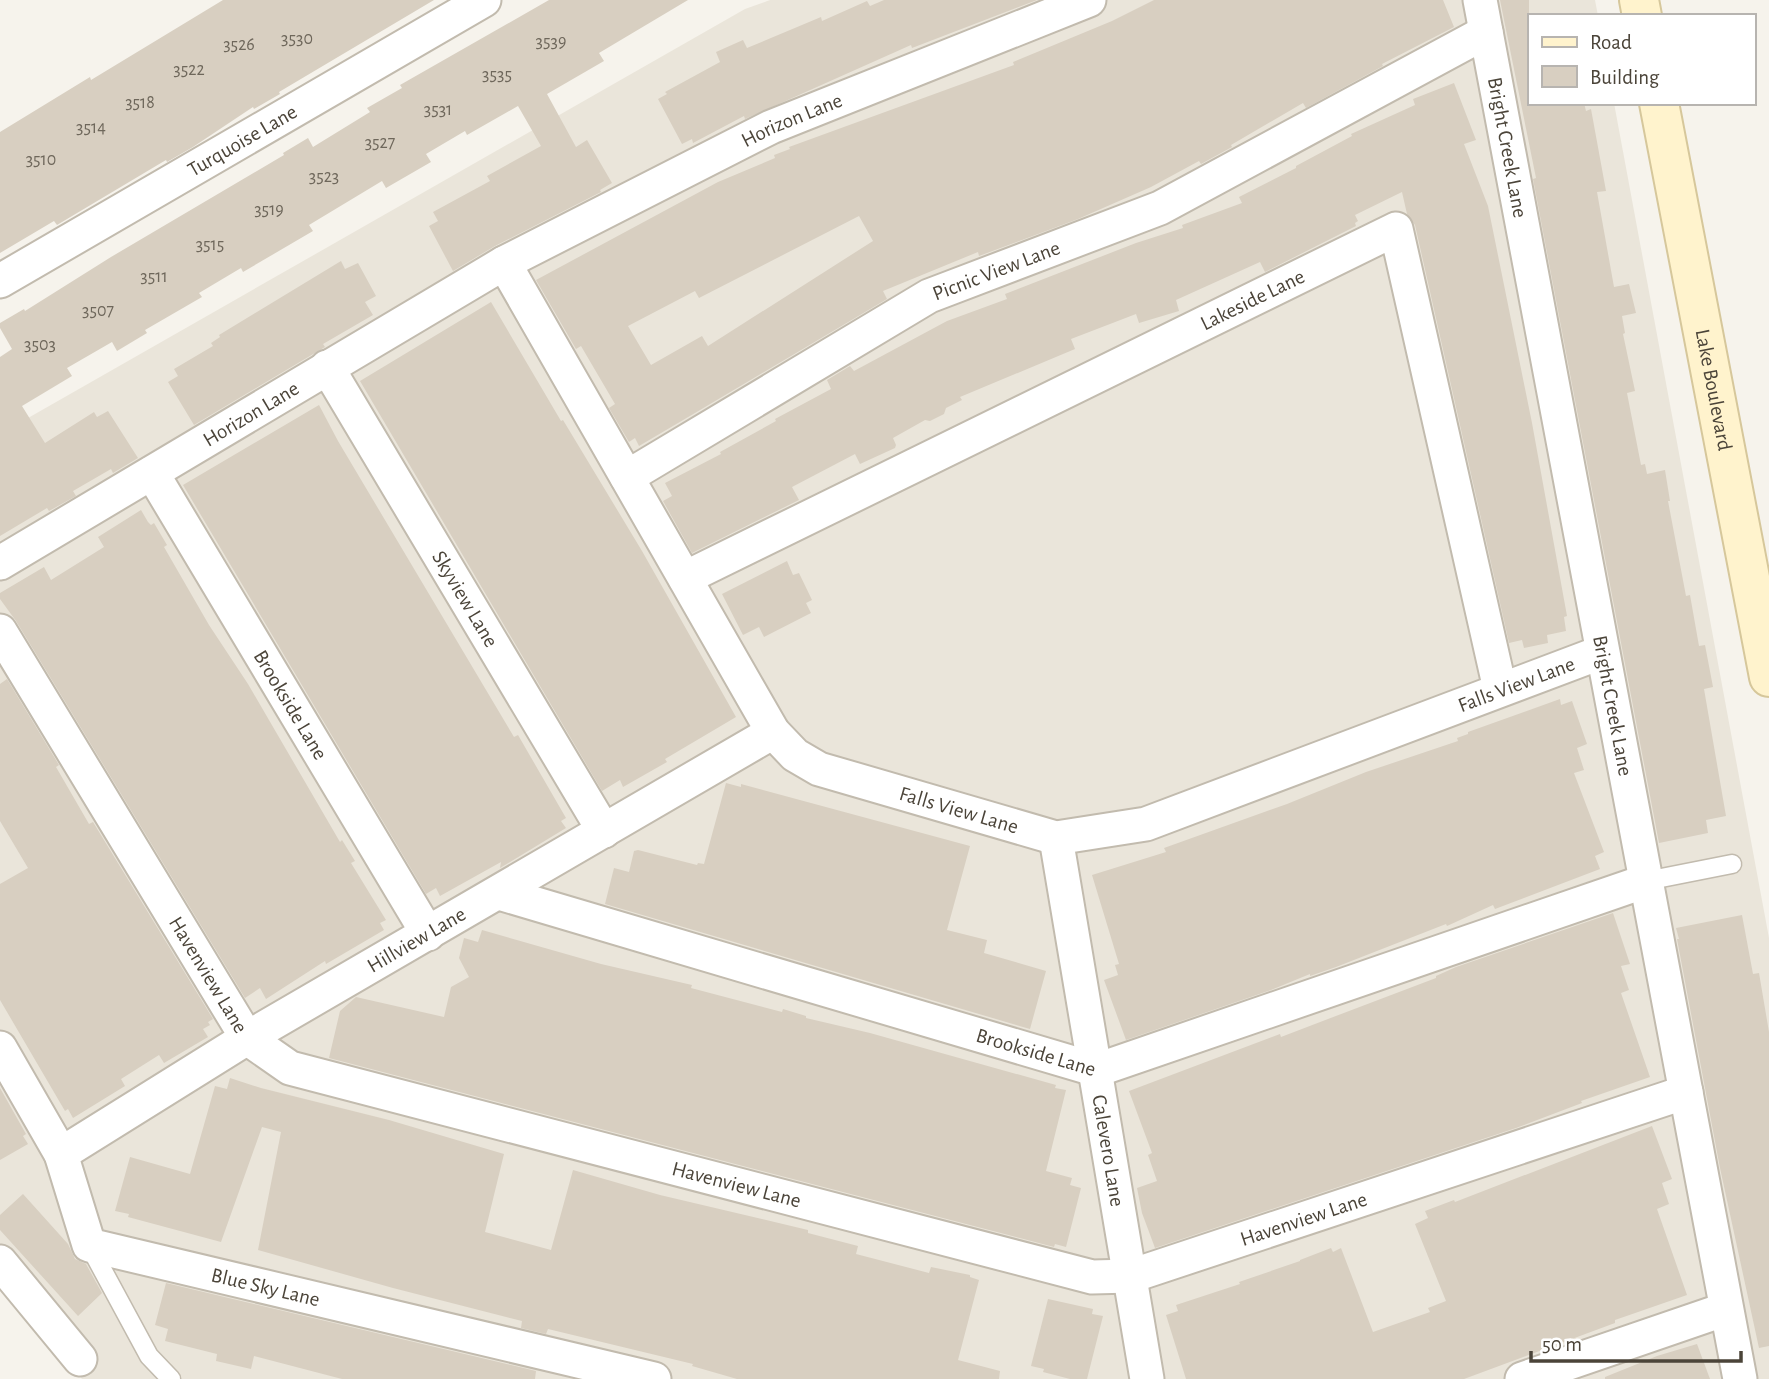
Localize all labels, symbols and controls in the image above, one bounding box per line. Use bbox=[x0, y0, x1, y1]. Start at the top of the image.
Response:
legend bbox=[1528, 14, 1755, 105]
house number: 3530 bbox=[281, 30, 313, 48]
text: Road bbox=[1590, 32, 1632, 53]
house number: 3539 bbox=[536, 33, 566, 51]
house number: 3526 bbox=[223, 36, 255, 54]
house number: 3522 bbox=[173, 61, 205, 79]
house number: 3535 bbox=[482, 66, 512, 84]
text: Building bbox=[1590, 67, 1660, 88]
street label: Bright Creek Lane bbox=[1484, 75, 1531, 220]
street label: Horizon Lane bbox=[738, 90, 845, 151]
house number: 3518 bbox=[125, 94, 155, 112]
street label: Turquoise Lane bbox=[184, 101, 301, 181]
house number: 3531 bbox=[424, 101, 452, 119]
house number: 3514 bbox=[76, 119, 106, 137]
house number: 3527 bbox=[365, 134, 395, 152]
house number: 3510 bbox=[26, 151, 56, 169]
house number: 3523 bbox=[309, 168, 339, 186]
house number: 3519 bbox=[254, 201, 284, 219]
house number: 3515 bbox=[196, 236, 224, 254]
street label: Picnic View Lane bbox=[930, 237, 1063, 305]
street label: Lakeside Lane bbox=[1197, 266, 1308, 334]
house number: 3511 bbox=[140, 268, 168, 286]
house number: 3507 bbox=[82, 302, 114, 320]
street label: Lake Boulevard bbox=[1692, 327, 1735, 453]
house number: 3503 bbox=[24, 336, 56, 354]
street label: Horizon Lane bbox=[200, 378, 303, 451]
street label: Skyview Lane bbox=[428, 547, 502, 651]
street label: Bright Creek Lane bbox=[1589, 634, 1636, 778]
street label: Brookside Lane bbox=[249, 646, 331, 763]
street label: Falls View Lane bbox=[1455, 653, 1578, 716]
street label: Falls View Lane bbox=[897, 783, 1021, 837]
street label: Hillview Lane bbox=[364, 903, 469, 977]
street label: Havenview Lane bbox=[165, 913, 251, 1037]
street label: Brookside Lane bbox=[974, 1025, 1098, 1080]
street label: Calevero Lane bbox=[1088, 1093, 1128, 1208]
street label: Havenview Lane bbox=[670, 1158, 803, 1212]
street label: Havenview Lane bbox=[1238, 1189, 1370, 1250]
street label: Blue Sky Lane bbox=[209, 1264, 322, 1310]
scale bar bbox=[1531, 1320, 1741, 1364]
text: 50 m bbox=[1542, 1334, 1582, 1355]

